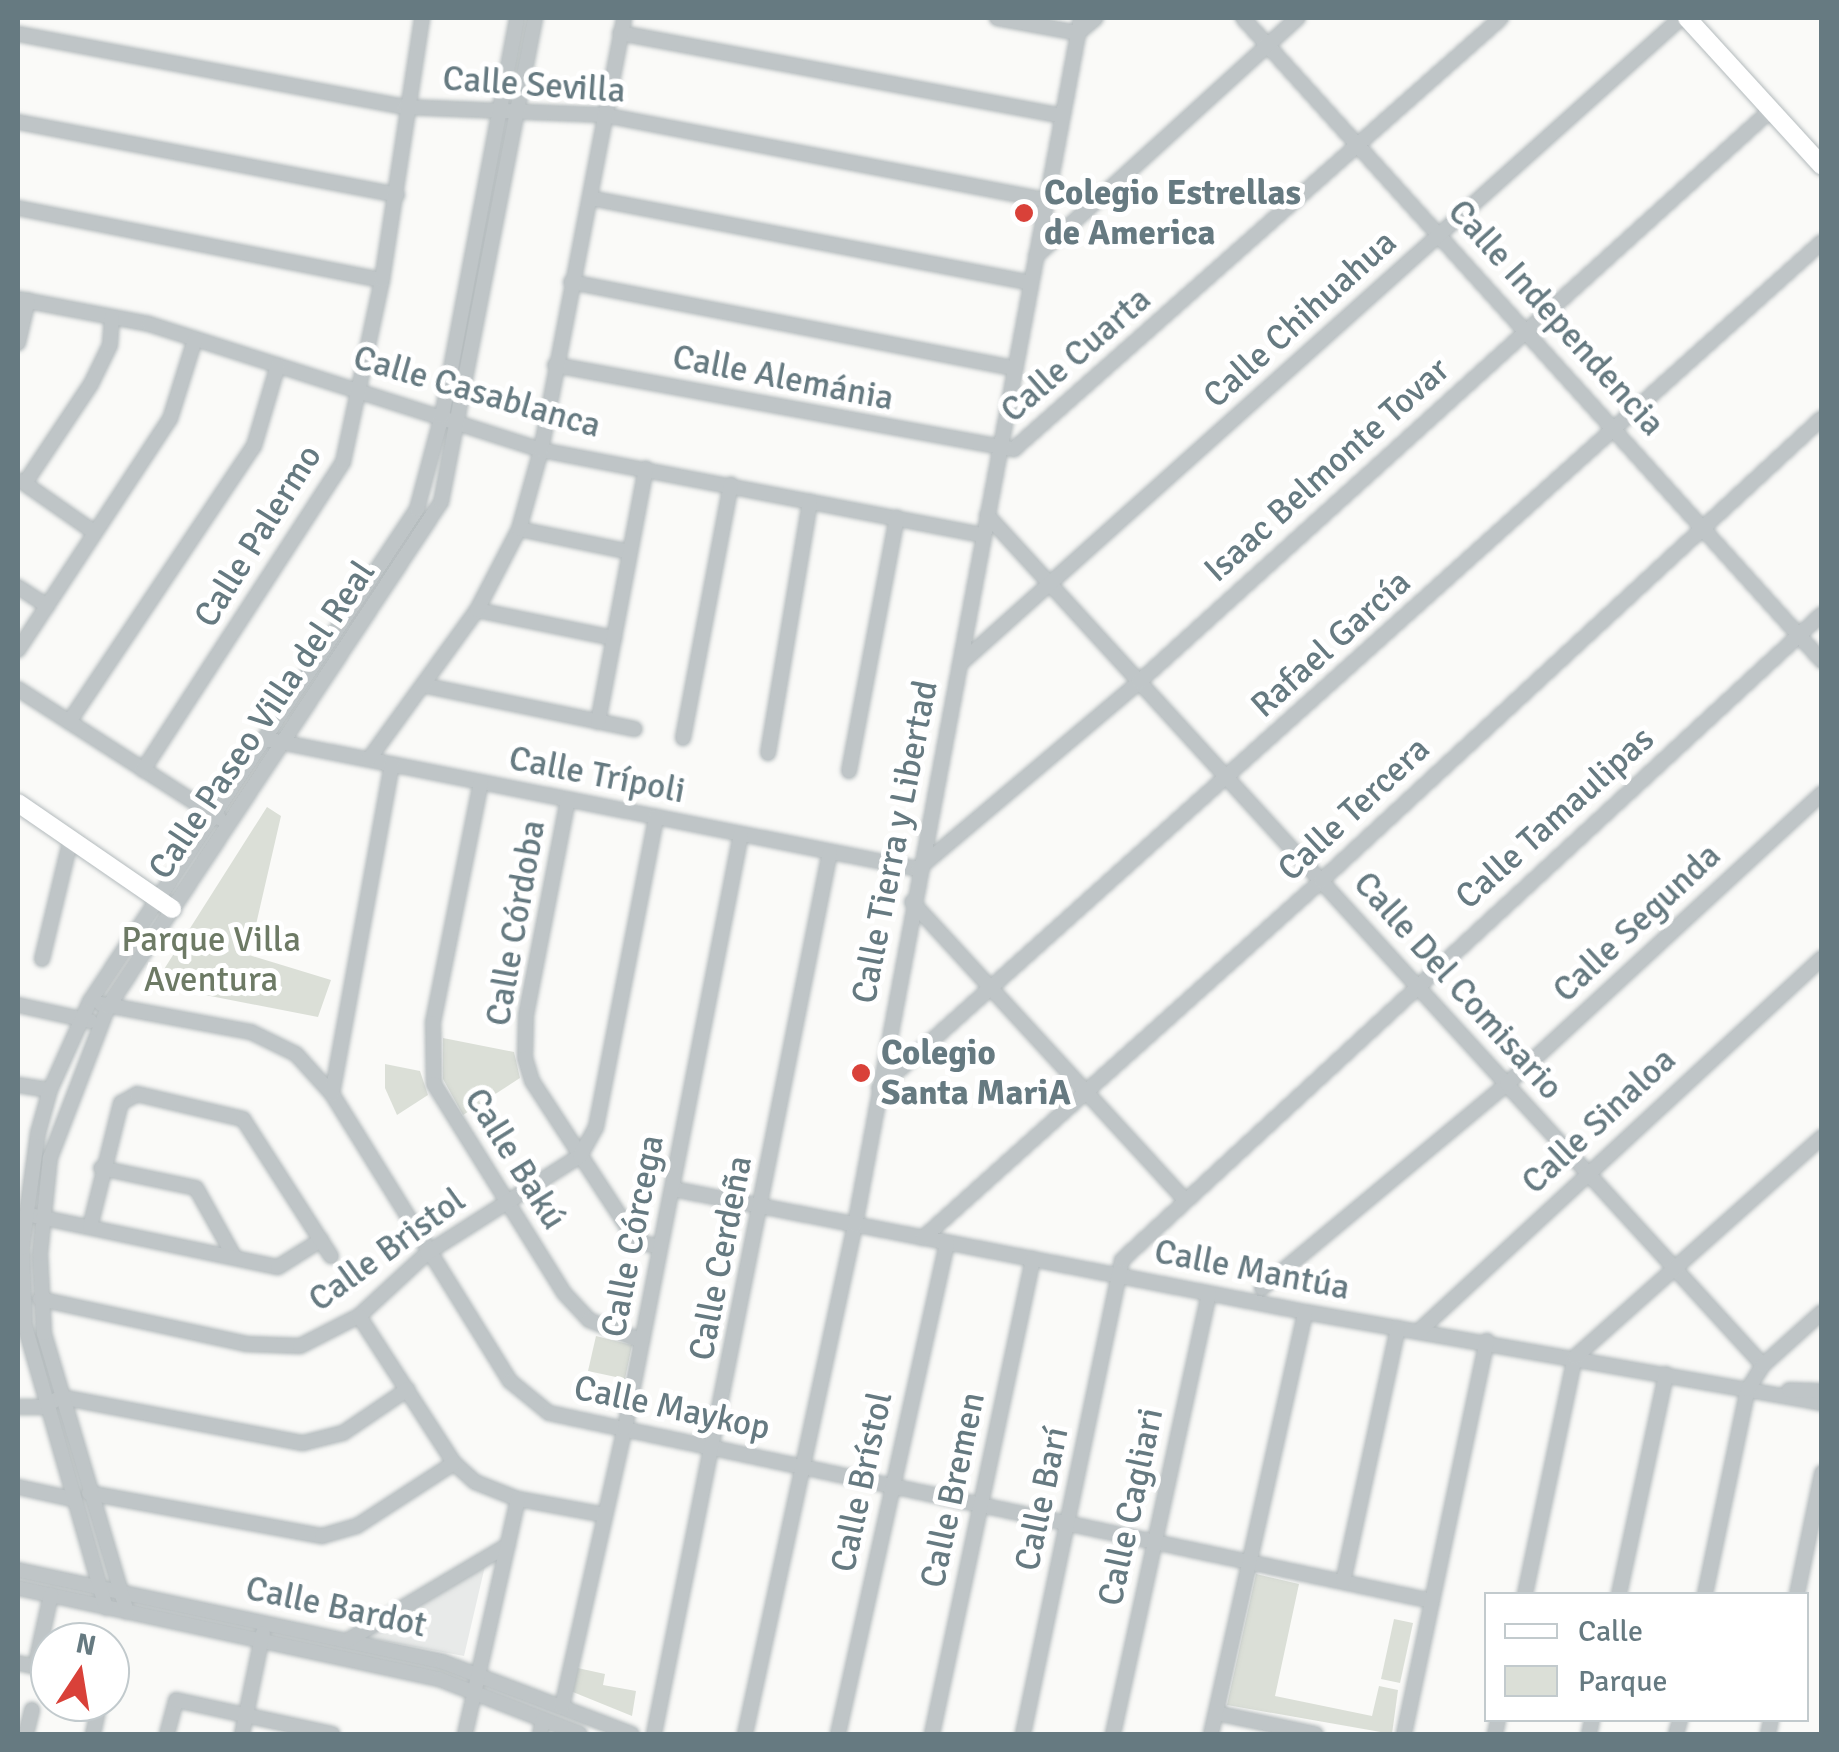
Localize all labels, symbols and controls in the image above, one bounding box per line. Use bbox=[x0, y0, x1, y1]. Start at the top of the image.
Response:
street label: Calle Sevilla bbox=[441, 58, 627, 112]
place label: Colegio Estrellas de America bbox=[1044, 172, 1301, 254]
street label: Calle Independencia bbox=[1439, 191, 1673, 445]
marker: Colegio Estrellas de America bbox=[1013, 202, 1035, 224]
street label: Calle Chihuahua bbox=[1195, 221, 1405, 417]
street label: Calle Cuarta bbox=[992, 278, 1160, 432]
street label: Calle Alemánia bbox=[669, 336, 897, 420]
street label: Calle Casablanca bbox=[349, 337, 605, 447]
street label: Isaac Belmonte Tovar bbox=[1196, 349, 1458, 591]
street label: Calle Palermo bbox=[185, 437, 331, 635]
street label: Calle Paseo Villa del Real bbox=[140, 553, 384, 887]
street label: Rafael García bbox=[1243, 562, 1419, 726]
street label: Calle Tierra y Libertad bbox=[843, 677, 947, 1007]
street label: Calle Tamaulipas bbox=[1447, 718, 1663, 918]
street label: Calle Tercera bbox=[1270, 728, 1438, 890]
street label: Calle Trípoli bbox=[505, 737, 689, 813]
street label: Calle Córdoba bbox=[477, 817, 555, 1029]
street label: Calle Segunda bbox=[1545, 835, 1729, 1011]
street label: Calle Del Comisario bbox=[1345, 863, 1571, 1109]
park label: Parque Villa Aventura bbox=[121, 919, 301, 1001]
place label: Colegio Santa MariA bbox=[881, 1032, 1071, 1114]
street label: Calle Sinaloa bbox=[1513, 1039, 1685, 1203]
marker: Colegio Santa MariA bbox=[850, 1062, 872, 1084]
street label: Calle Bakú bbox=[455, 1081, 575, 1237]
street label: Calle Córcega bbox=[593, 1131, 673, 1341]
street label: Calle Cerdeña bbox=[681, 1152, 761, 1364]
street label: Calle Bristol bbox=[301, 1179, 473, 1321]
street label: Calle Mantúa bbox=[1151, 1231, 1353, 1309]
street label: Calle Maykop bbox=[570, 1367, 774, 1449]
street label: Calle Brístol bbox=[822, 1388, 902, 1576]
street label: Calle Bremen bbox=[912, 1389, 994, 1591]
street label: Calle Cagliari bbox=[1090, 1404, 1172, 1610]
street label: Calle Barí bbox=[1006, 1423, 1078, 1575]
street label: Calle Bardot bbox=[242, 1567, 430, 1647]
legend bbox=[1484, 1592, 1809, 1722]
text: Calle bbox=[1578, 1613, 1643, 1650]
north arrow bbox=[30, 1622, 130, 1722]
text: N bbox=[73, 1626, 99, 1663]
text: Parque bbox=[1578, 1663, 1668, 1700]

